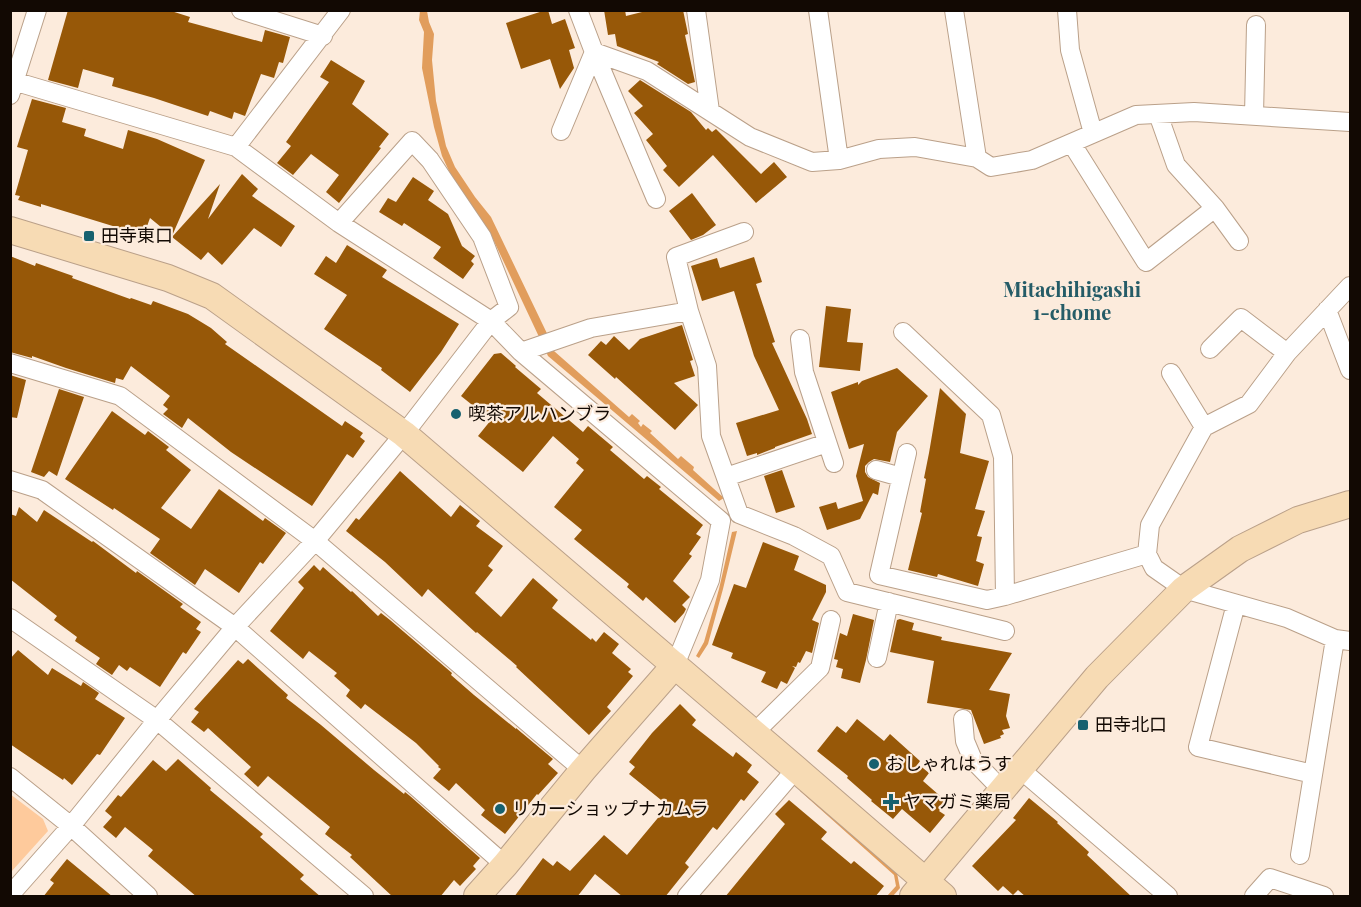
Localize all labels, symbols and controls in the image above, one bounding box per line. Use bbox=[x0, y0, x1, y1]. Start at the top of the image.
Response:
place label: 田寺東口 bbox=[101, 223, 173, 247]
marker: 田寺東口 bbox=[82, 229, 96, 243]
district label: Mitachihigashi 1-chome bbox=[1003, 275, 1141, 325]
place label: 喫茶アルハンブラ bbox=[468, 401, 611, 425]
marker: 喫茶アルハンブラ bbox=[449, 407, 463, 421]
place label: 田寺北口 bbox=[1095, 712, 1167, 736]
marker: 田寺北口 bbox=[1076, 718, 1090, 732]
place label: おしゃれはうす bbox=[886, 751, 1012, 775]
marker: おしゃれはうす bbox=[867, 757, 881, 771]
place label: ヤマガミ薬局 bbox=[903, 789, 1011, 813]
marker: ヤマガミ薬局 bbox=[884, 795, 898, 809]
place label: リカーショップナカムラ bbox=[512, 796, 709, 820]
marker: リカーショップナカムラ bbox=[493, 802, 507, 816]

